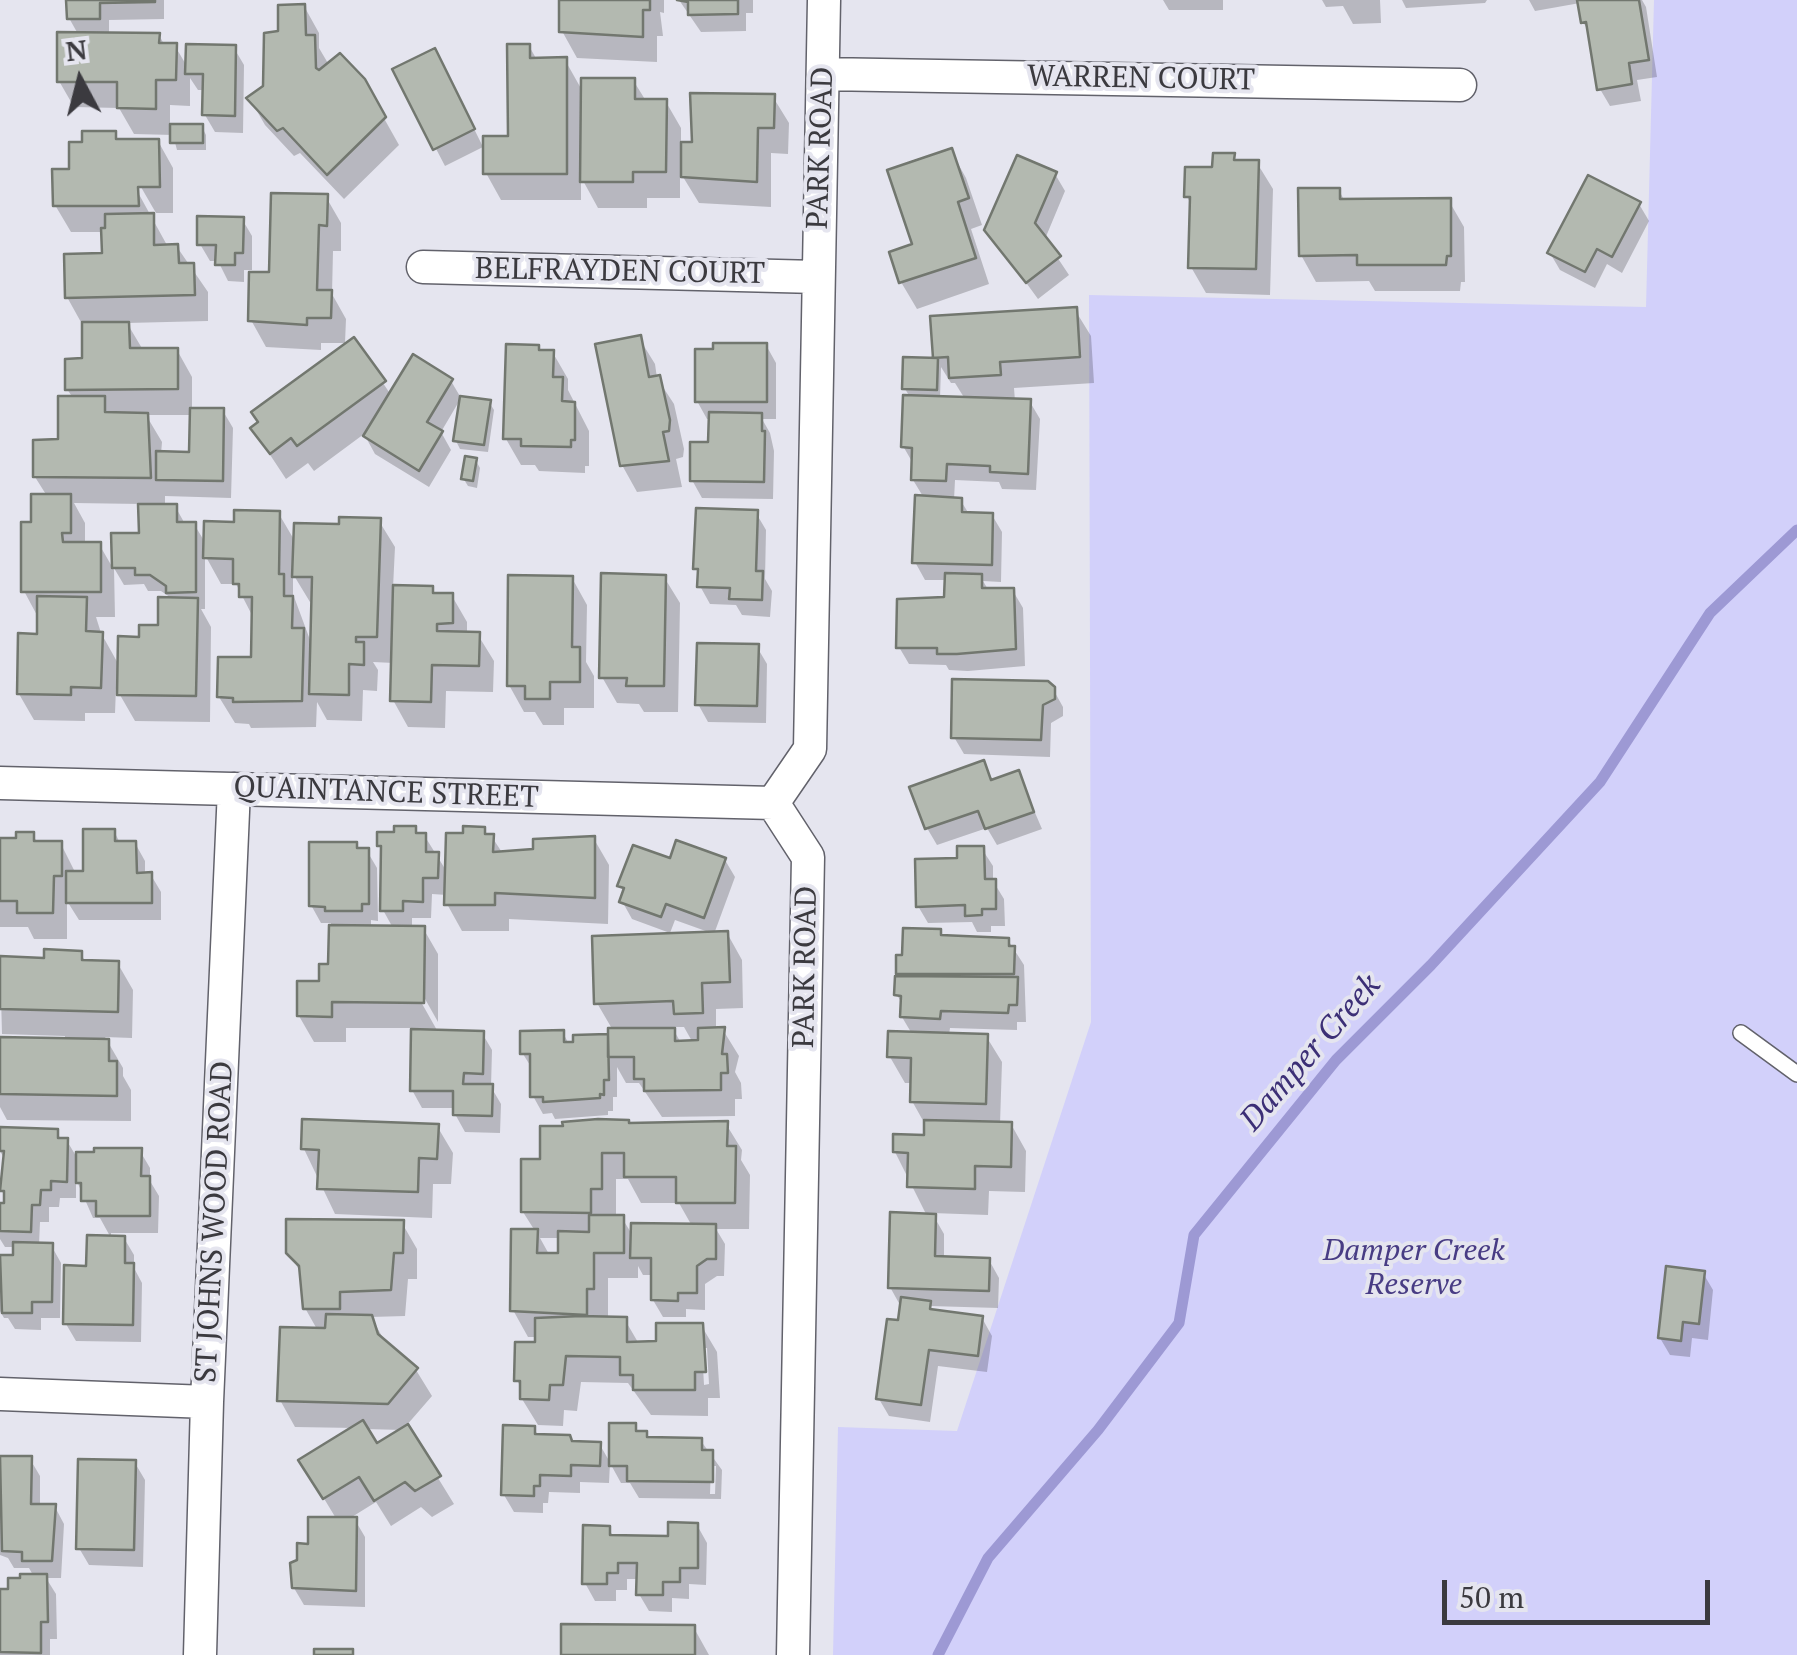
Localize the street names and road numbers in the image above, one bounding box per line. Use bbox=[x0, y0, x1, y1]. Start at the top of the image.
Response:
street label: WARREN COURT bbox=[1027, 59, 1255, 99]
street label: PARK ROAD bbox=[800, 66, 842, 230]
street label: BELFRAYDEN COURT bbox=[475, 251, 765, 293]
street label: QUAINTANCE STREET bbox=[233, 770, 539, 816]
street label: PARK ROAD bbox=[787, 885, 825, 1049]
street label: ST JOHNS WOOD ROAD bbox=[189, 1060, 241, 1384]

